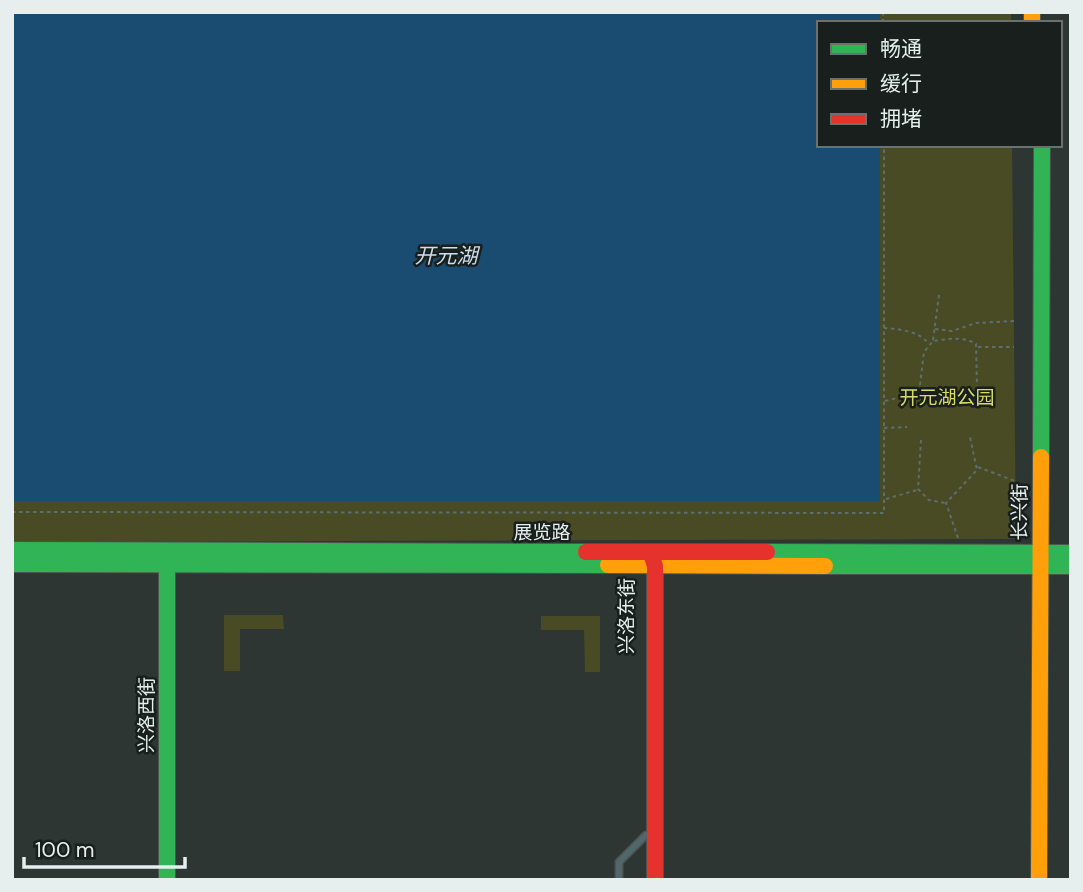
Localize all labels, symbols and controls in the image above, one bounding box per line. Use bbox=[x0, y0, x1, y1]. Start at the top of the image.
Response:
legend bbox=[817, 21, 1062, 147]
text: 畅通 bbox=[880, 35, 922, 63]
text: 缓行 bbox=[880, 70, 922, 98]
text: 拥堵 bbox=[880, 105, 922, 133]
water label: 开元湖 bbox=[415, 242, 480, 270]
park label: 开元湖公园 bbox=[899, 385, 995, 410]
street label: 长兴街 bbox=[1007, 483, 1032, 541]
street label: 展览路 bbox=[513, 520, 571, 545]
street label: 兴洛东街 bbox=[614, 578, 639, 654]
street label: 兴洛西街 bbox=[134, 677, 159, 753]
scale bar bbox=[24, 826, 186, 870]
text: 100 m bbox=[35, 836, 95, 864]

